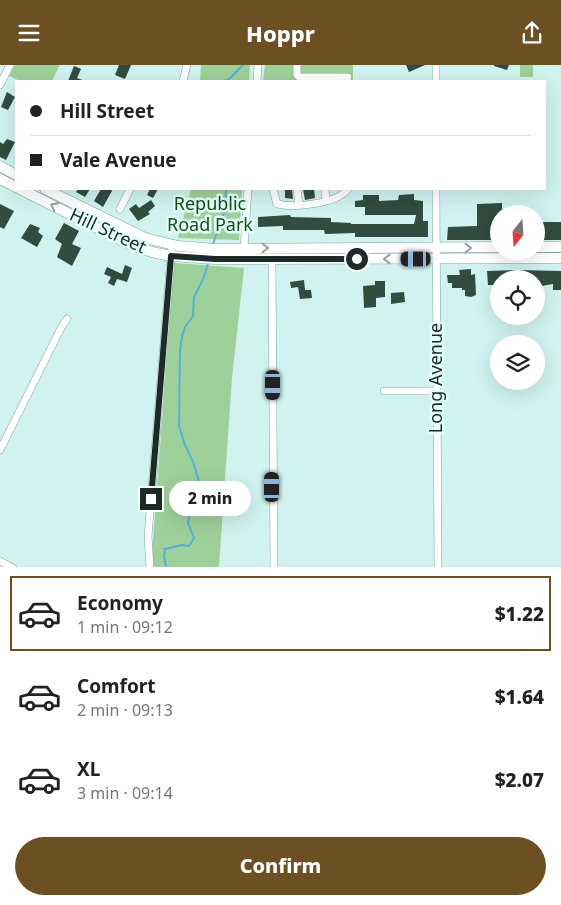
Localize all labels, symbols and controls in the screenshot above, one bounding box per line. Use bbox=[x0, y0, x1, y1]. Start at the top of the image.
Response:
text: Hoppr bbox=[246, 18, 315, 48]
icon: menu bbox=[15, 19, 43, 47]
icon: share bbox=[518, 19, 546, 47]
text: Hill Street bbox=[60, 98, 154, 124]
text: Vale Avenue bbox=[60, 147, 177, 173]
park label: Republic Road Park bbox=[167, 191, 253, 236]
one-way arrow bbox=[50, 202, 59, 212]
street label: Hill Street bbox=[66, 202, 151, 259]
north arrow bbox=[490, 205, 545, 260]
map controls bbox=[490, 205, 545, 390]
one-way arrow bbox=[262, 243, 269, 253]
one-way arrow bbox=[464, 243, 472, 253]
route start bbox=[346, 248, 368, 270]
car bbox=[401, 252, 431, 267]
one-way arrow bbox=[383, 254, 391, 264]
button: locate bbox=[490, 270, 545, 325]
street label: Long Avenue bbox=[423, 323, 447, 433]
button: layers bbox=[490, 335, 545, 390]
car bbox=[265, 370, 280, 400]
car bbox=[264, 472, 279, 502]
callout: 2 min bbox=[168, 481, 251, 517]
text: 2 min bbox=[188, 487, 232, 509]
route end bbox=[140, 488, 162, 510]
text: Economy bbox=[77, 590, 163, 616]
icon: car bbox=[17, 591, 62, 636]
text: $1.22 bbox=[495, 601, 544, 627]
text: 1 min · 09:12 bbox=[77, 616, 173, 638]
text: Comfort bbox=[77, 673, 156, 699]
icon: car bbox=[17, 674, 62, 719]
text: $1.64 bbox=[495, 684, 544, 710]
text: 2 min · 09:13 bbox=[77, 699, 173, 721]
text: XL bbox=[77, 756, 100, 782]
icon: car bbox=[17, 757, 62, 802]
text: $2.07 bbox=[495, 767, 544, 793]
text: 3 min · 09:14 bbox=[77, 782, 173, 804]
button: Confirm bbox=[15, 837, 546, 895]

